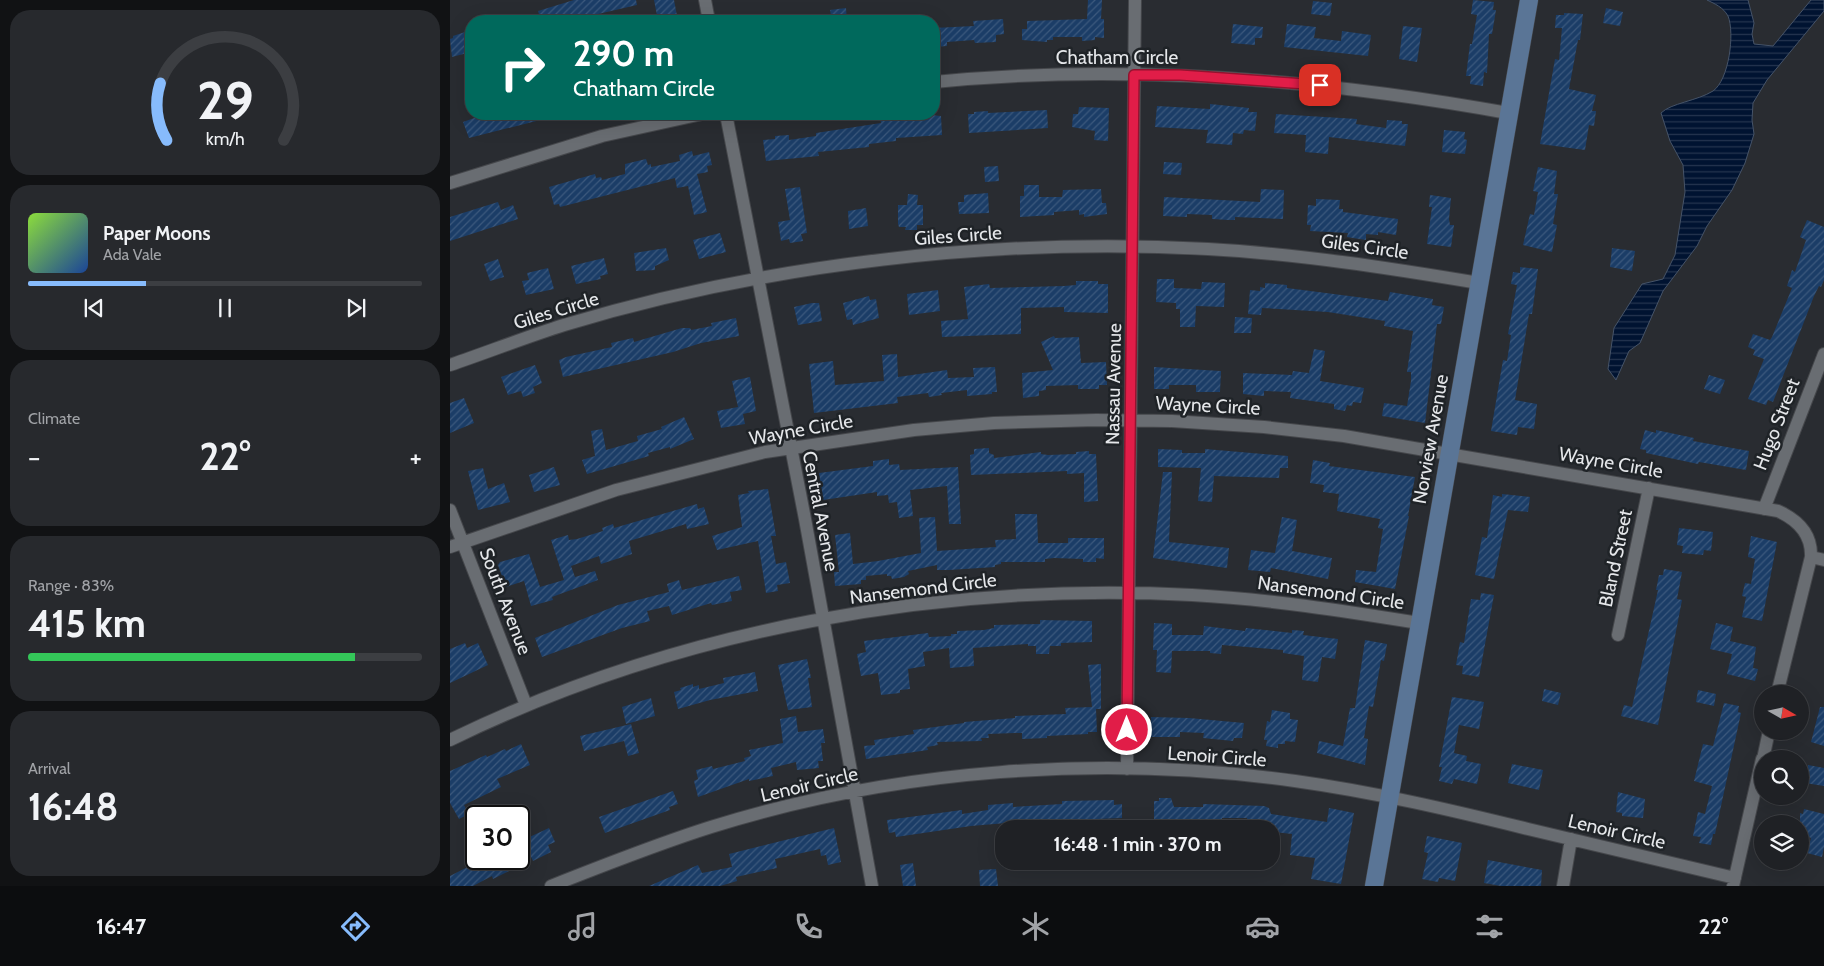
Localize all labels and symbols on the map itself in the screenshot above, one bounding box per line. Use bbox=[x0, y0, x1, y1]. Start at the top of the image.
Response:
street label: Chatham Circle bbox=[1056, 46, 1179, 69]
pin bbox=[1299, 64, 1341, 106]
street label: Giles Circle bbox=[913, 221, 1003, 250]
street label: Giles Circle bbox=[1320, 229, 1410, 264]
street label: Giles Circle bbox=[511, 287, 602, 334]
street label: Nassau Avenue bbox=[1101, 323, 1126, 445]
street label: Norview Avenue bbox=[1408, 372, 1453, 506]
street label: Hugo Street bbox=[1748, 375, 1805, 473]
street label: Wayne Circle bbox=[1155, 391, 1261, 420]
street label: Wayne Circle bbox=[747, 409, 855, 450]
street label: Wayne Circle bbox=[1557, 442, 1665, 483]
street label: Central Avenue bbox=[798, 449, 843, 573]
street label: Bland Street bbox=[1594, 507, 1637, 609]
street label: South Avenue bbox=[475, 544, 537, 658]
street label: Nansemond Circle bbox=[848, 568, 998, 609]
street label: Nansemond Circle bbox=[1256, 571, 1406, 614]
north arrow bbox=[1754, 685, 1809, 740]
position arrow bbox=[1100, 703, 1152, 755]
street label: Lenoir Circle bbox=[1167, 742, 1268, 771]
street label: Lenoir Circle bbox=[758, 762, 860, 807]
speed limit sign: 30 bbox=[465, 805, 530, 870]
street label: Lenoir Circle bbox=[1566, 809, 1668, 854]

